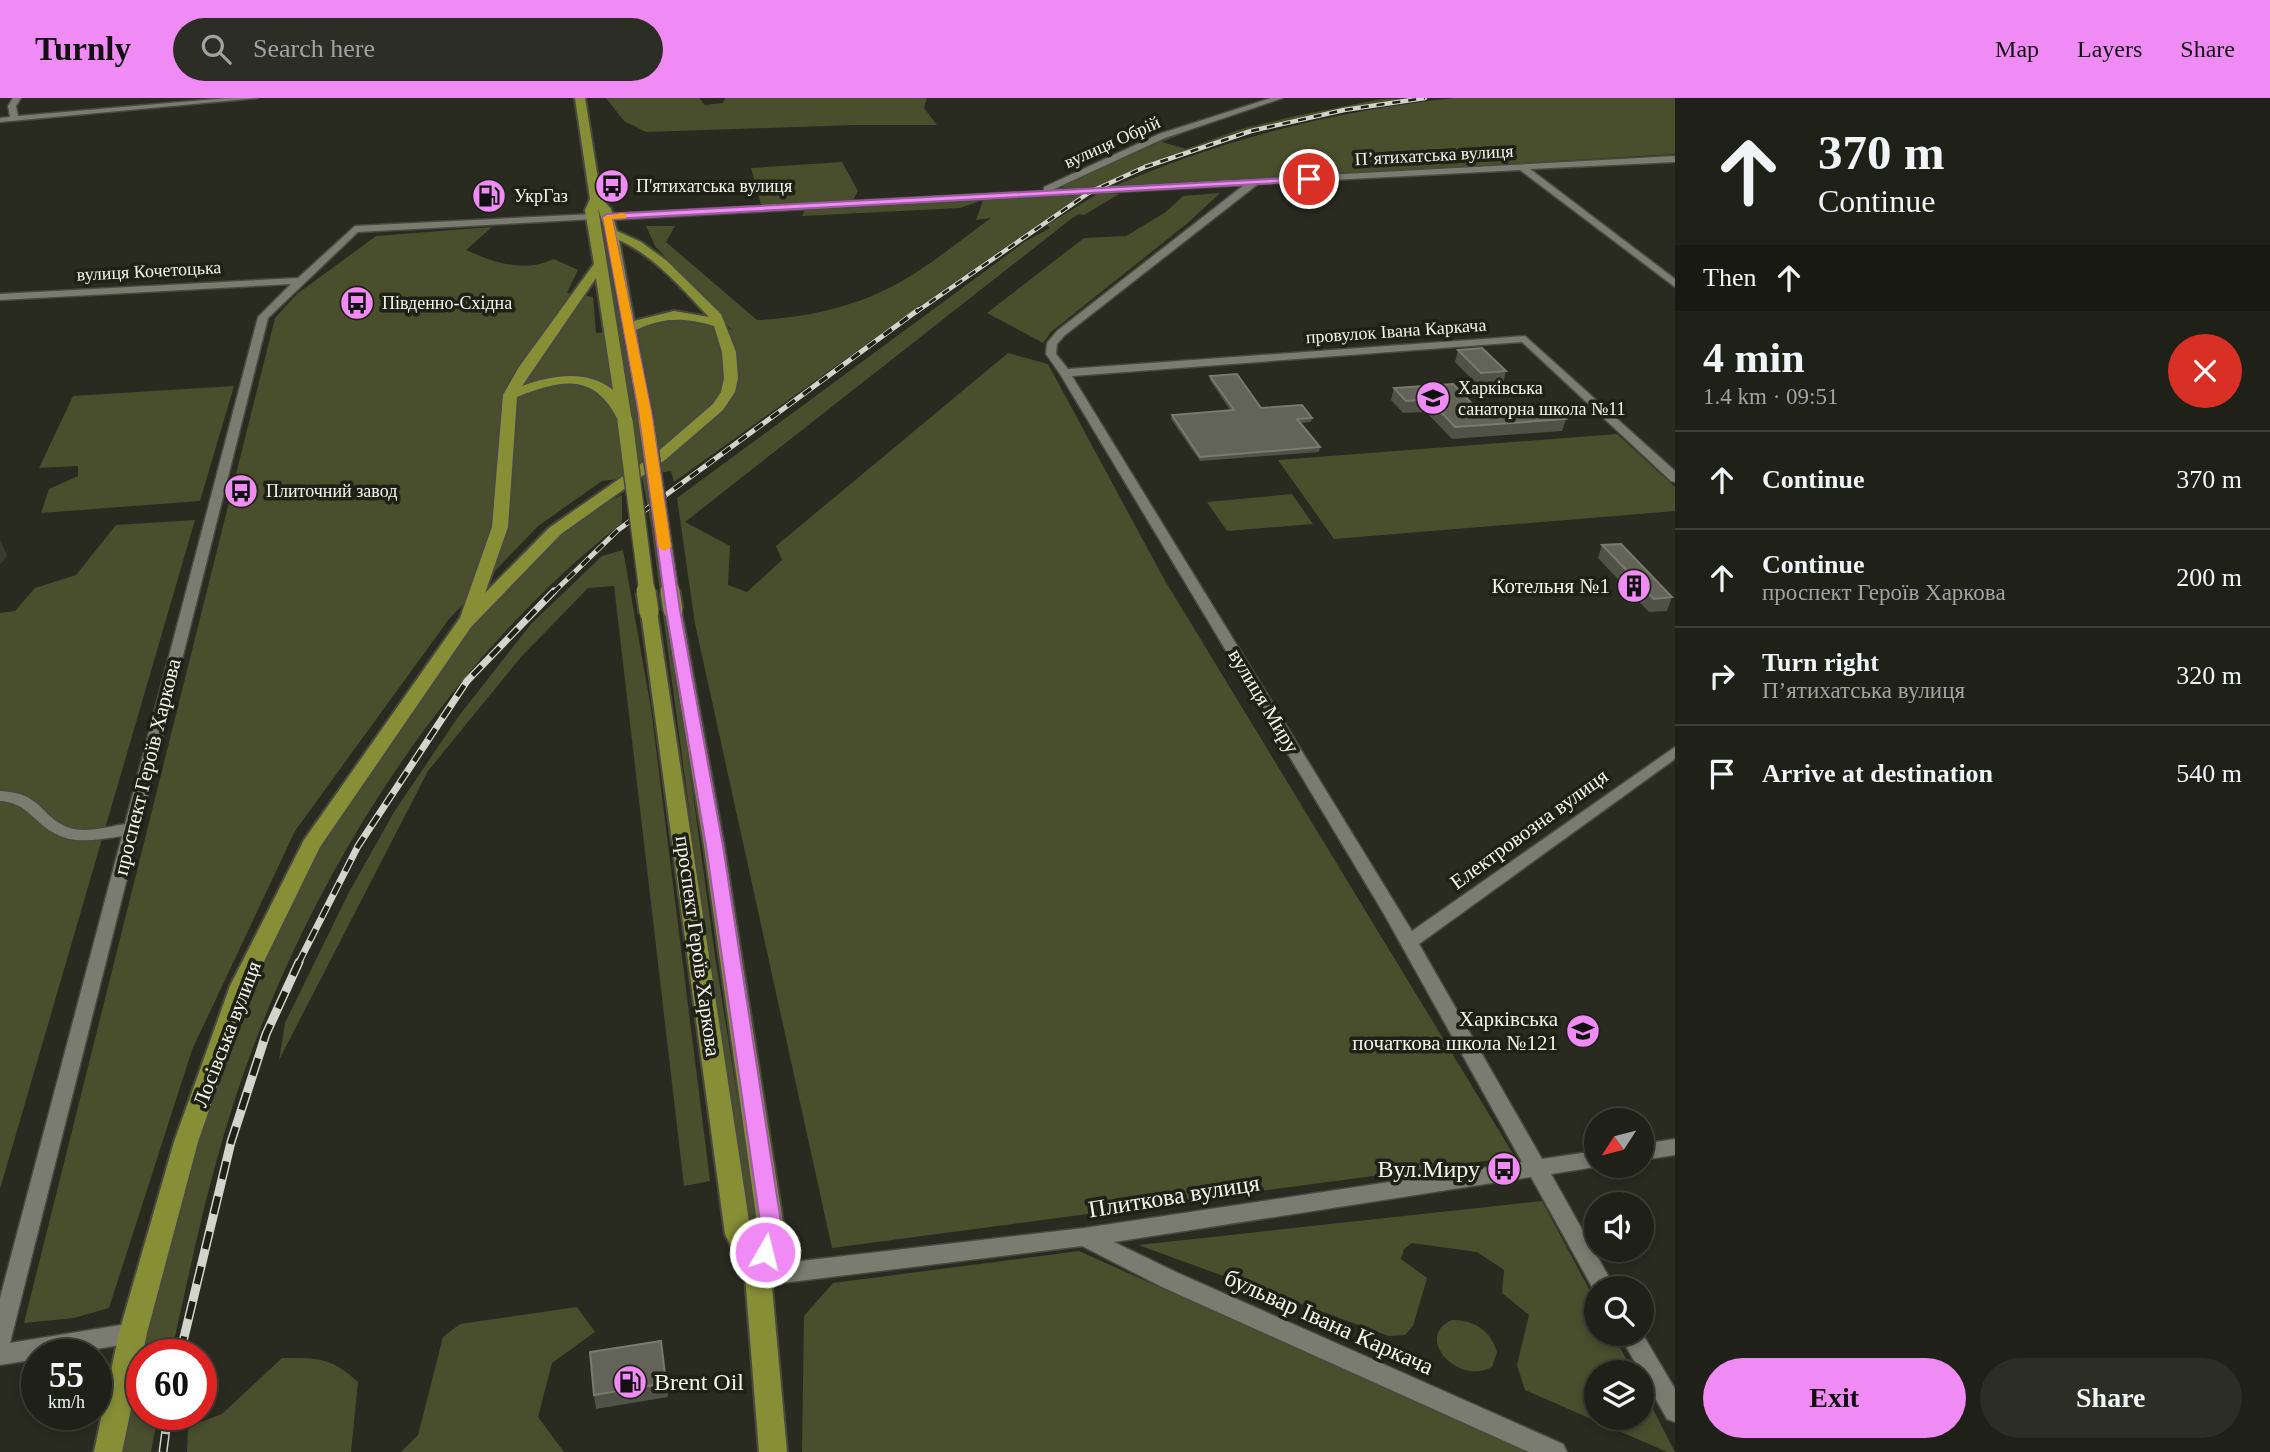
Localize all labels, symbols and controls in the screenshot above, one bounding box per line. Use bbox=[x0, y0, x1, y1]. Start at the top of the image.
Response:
search box bbox=[173, 18, 663, 81]
icon: search bbox=[197, 30, 235, 68]
text: Turnly bbox=[35, 31, 131, 67]
text: Search here bbox=[253, 34, 375, 63]
text: Map bbox=[1995, 36, 2039, 62]
text: Layers bbox=[2077, 36, 2142, 62]
text: Share bbox=[2180, 36, 2235, 62]
street label: вулиця Обрій bbox=[1061, 112, 1163, 172]
text: 370 m bbox=[1818, 125, 1945, 180]
icon: ahead bbox=[1703, 126, 1794, 217]
street label: П’ятихатська вулиця bbox=[1354, 141, 1514, 169]
pin bbox=[1279, 149, 1339, 209]
icon: arrive bbox=[1290, 160, 1328, 198]
bus stop icon: П'ятихатська вулиця bbox=[593, 167, 631, 205]
place label: П'ятихатська вулиця bbox=[636, 176, 792, 196]
fuel station icon: УкрГаз bbox=[470, 177, 508, 215]
text: Continue bbox=[1818, 183, 1935, 219]
place label: УкрГаз bbox=[514, 186, 568, 206]
street label: вулиця Кочетоцька bbox=[76, 257, 222, 285]
icon: ahead bbox=[1770, 259, 1808, 297]
text: Then bbox=[1703, 263, 1756, 292]
bus stop icon: Південно-Східна bbox=[338, 284, 376, 322]
place label: Південно-Східна bbox=[382, 293, 512, 313]
street label: провулок Івана Каркача bbox=[1305, 315, 1487, 347]
button: close bbox=[2168, 334, 2242, 408]
text: 4 min bbox=[1703, 335, 1805, 381]
place label: Харківська санаторна школа №11 bbox=[1458, 378, 1626, 419]
school or university icon: Харківська санаторна школа №11 bbox=[1414, 379, 1452, 417]
text: 1.4 km · 09:51 bbox=[1703, 384, 1838, 409]
icon: ahead bbox=[1703, 461, 1741, 499]
text: Continue bbox=[1762, 465, 1865, 494]
text: 370 m bbox=[2176, 465, 2242, 494]
bus stop icon: Плиточний завод bbox=[222, 472, 260, 510]
place label: Плиточний завод bbox=[266, 481, 397, 501]
text: Continue bbox=[1762, 550, 1865, 579]
icon: ahead bbox=[1703, 559, 1741, 597]
text: 200 m bbox=[2176, 563, 2242, 592]
building icon: Котельня №1 bbox=[1615, 567, 1653, 605]
place label: Котельня №1 bbox=[1492, 574, 1610, 598]
text: проспект Героїв Харкова bbox=[1762, 580, 2006, 605]
street label: вулиця Миру bbox=[1224, 645, 1305, 758]
text: Turn right bbox=[1762, 648, 1879, 677]
street label: проспект Героїв Харкова bbox=[108, 656, 186, 878]
icon: right bbox=[1703, 657, 1741, 695]
text: 320 m bbox=[2176, 661, 2242, 690]
text: П’ятихатська вулиця bbox=[1762, 678, 1965, 703]
icon: arrive bbox=[1703, 755, 1741, 793]
text: Arrive at destination bbox=[1762, 759, 1993, 788]
text: 540 m bbox=[2176, 759, 2242, 788]
street label: Електровозна вулиця bbox=[1446, 764, 1613, 894]
street label: проспект Героїв Харкова bbox=[671, 834, 725, 1058]
street label: Лосівська вулиця bbox=[188, 957, 266, 1110]
place label: Харківська початкова школа №121 bbox=[1352, 1007, 1559, 1055]
school or university icon: Харківська початкова школа №121 bbox=[1564, 1012, 1602, 1050]
north arrow bbox=[1584, 1108, 1654, 1178]
map controls bbox=[1584, 1108, 1654, 1430]
bus stop icon: Вул.Миру bbox=[1485, 1150, 1523, 1188]
place label: Вул.Миру bbox=[1378, 1156, 1480, 1182]
street label: Плиткова вулиця bbox=[1087, 1170, 1261, 1222]
button: sound bbox=[1584, 1192, 1654, 1262]
position arrow bbox=[728, 1215, 802, 1289]
street label: бульвар Івана Каркача bbox=[1220, 1264, 1438, 1380]
button: search bbox=[1584, 1276, 1654, 1346]
speed limit sign: 60 bbox=[126, 1339, 217, 1430]
text: 55 bbox=[49, 1356, 84, 1395]
button: Exit bbox=[1703, 1358, 1966, 1438]
button: Share bbox=[1980, 1358, 2242, 1438]
button: layers bbox=[1584, 1360, 1654, 1430]
fuel station icon: Brent Oil bbox=[611, 1363, 649, 1401]
place label: Brent Oil bbox=[654, 1369, 744, 1395]
text: km/h bbox=[48, 1392, 85, 1412]

